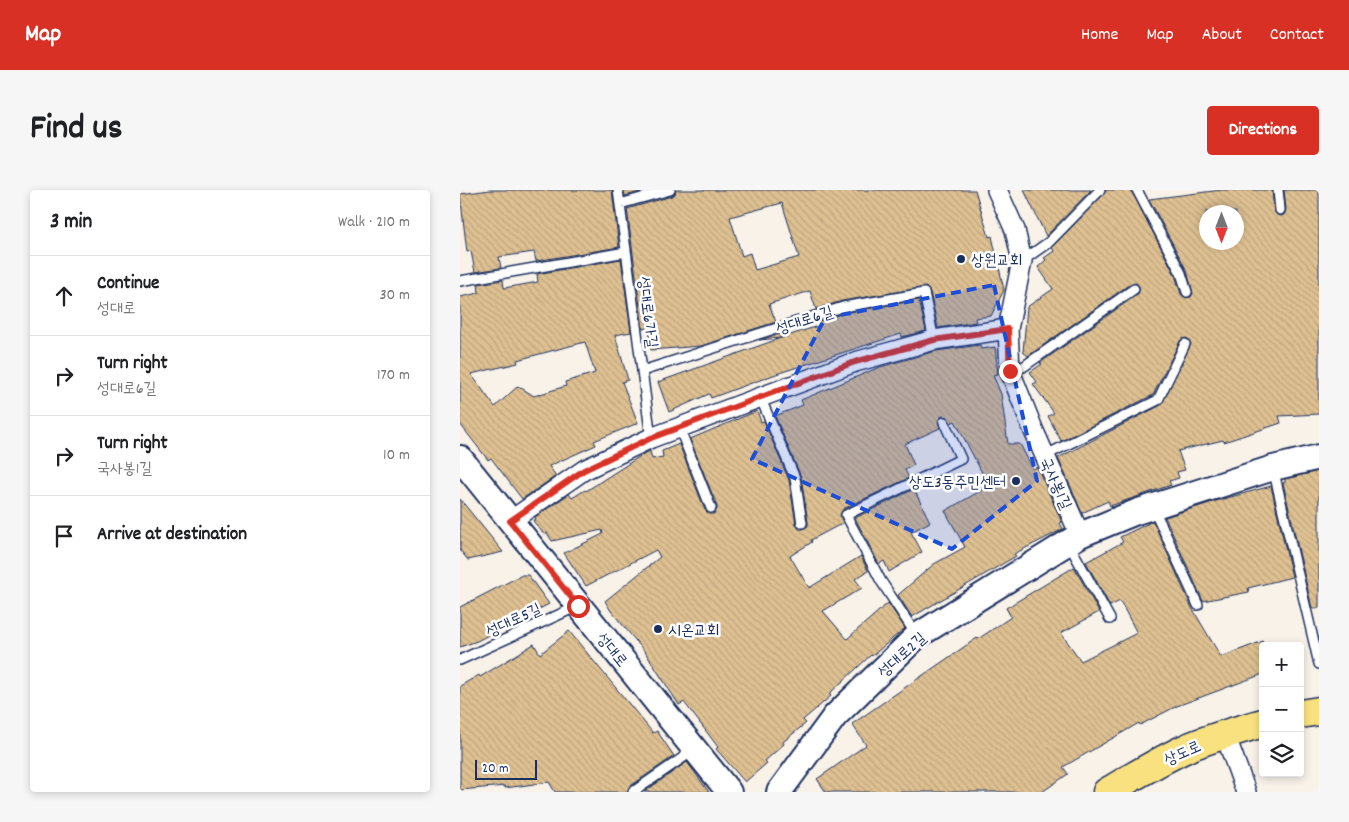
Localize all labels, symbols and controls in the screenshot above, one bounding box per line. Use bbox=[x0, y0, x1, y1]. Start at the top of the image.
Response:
text: Map bbox=[25, 18, 61, 52]
text: Home bbox=[1081, 23, 1118, 48]
text: Map bbox=[1146, 23, 1174, 48]
text: About bbox=[1202, 23, 1242, 48]
text: Contact bbox=[1270, 23, 1324, 48]
text: Find us bbox=[30, 105, 122, 155]
button: Directions bbox=[1207, 106, 1319, 155]
north arrow bbox=[1199, 205, 1244, 250]
text: 3 min bbox=[50, 208, 92, 238]
text: Walk · 210 m bbox=[338, 211, 410, 234]
place label: 상원교회 bbox=[971, 250, 1023, 273]
marker: 상원교회 bbox=[955, 253, 967, 265]
text: Continue bbox=[97, 271, 159, 298]
street label: 성대로6가길 bbox=[631, 275, 662, 350]
icon: ahead bbox=[50, 282, 78, 310]
text: 30 m bbox=[380, 284, 410, 307]
text: 성대로 bbox=[97, 298, 136, 321]
street label: 성대로6길 bbox=[773, 301, 837, 341]
text: Turn right bbox=[97, 351, 168, 378]
route end bbox=[999, 360, 1022, 383]
icon: right bbox=[50, 362, 78, 390]
text: 170 m bbox=[377, 364, 410, 387]
text: 성대로6길 bbox=[97, 378, 156, 401]
text: Turn right bbox=[97, 431, 168, 458]
icon: right bbox=[50, 442, 78, 470]
text: 10 m bbox=[383, 444, 410, 467]
street label: 국사봉1길 bbox=[1033, 454, 1076, 514]
text: 국사봉1길 bbox=[97, 458, 152, 481]
place label: 상도3동주민센터 bbox=[909, 472, 1006, 495]
marker: 상도3동주민센터 bbox=[1010, 475, 1022, 487]
icon: arrive bbox=[50, 522, 78, 550]
text: Arrive at destination bbox=[97, 522, 247, 549]
route start bbox=[567, 595, 590, 618]
street label: 성대로5길 bbox=[482, 598, 546, 644]
place label: 시온교회 bbox=[668, 620, 720, 643]
marker: 시온교회 bbox=[652, 623, 664, 635]
street label: 성대로 bbox=[590, 628, 632, 673]
street label: 성대로2길 bbox=[873, 628, 932, 684]
map controls bbox=[1259, 642, 1304, 777]
button: + bbox=[1259, 642, 1304, 687]
button: − bbox=[1259, 687, 1304, 732]
button: layers bbox=[1259, 732, 1304, 777]
street label: 상도로 bbox=[1161, 736, 1205, 773]
scale bar bbox=[475, 757, 538, 780]
text: 20 m bbox=[482, 759, 509, 779]

